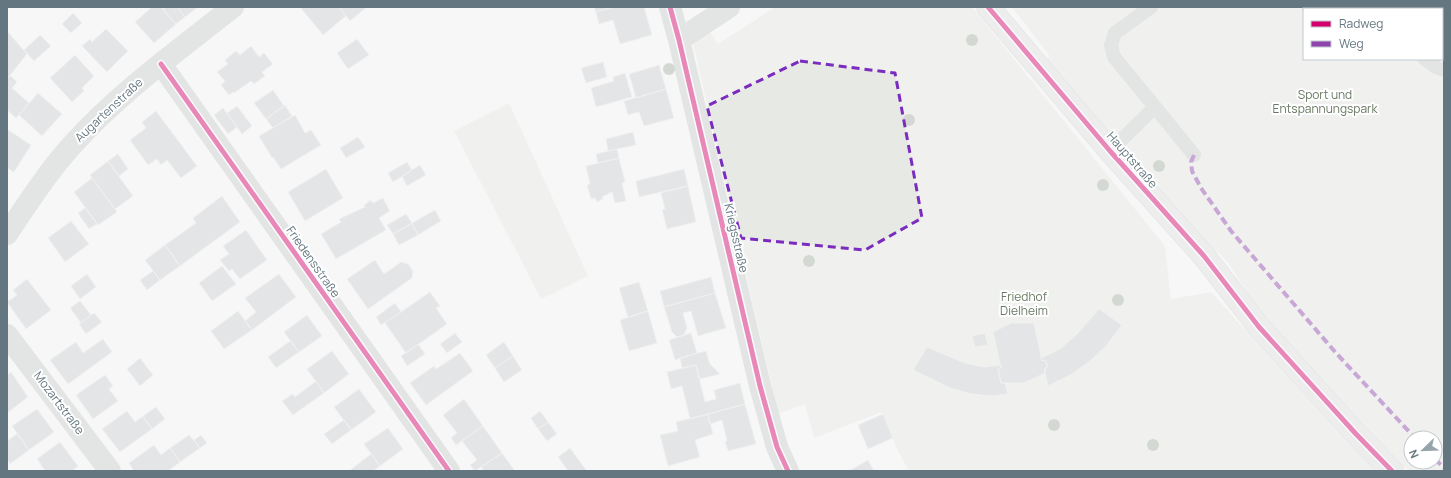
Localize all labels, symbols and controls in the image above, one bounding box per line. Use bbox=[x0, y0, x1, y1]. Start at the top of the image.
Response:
legend bbox=[1303, 8, 1443, 60]
text: Radweg bbox=[1339, 15, 1383, 32]
text: Weg bbox=[1339, 35, 1364, 52]
street label: Augartenstraße bbox=[71, 74, 146, 146]
park label: Sport und Entspannungspark bbox=[1273, 86, 1378, 117]
street label: Hauptstraße bbox=[1103, 128, 1162, 192]
street label: Kriegsstraße bbox=[720, 202, 753, 274]
street label: Friedensstraße bbox=[282, 223, 344, 301]
park label: Friedhof Dielheim bbox=[1000, 288, 1048, 319]
street label: Mozartstraße bbox=[30, 368, 89, 438]
north arrow bbox=[1403, 430, 1443, 470]
text: N bbox=[1405, 447, 1422, 461]

